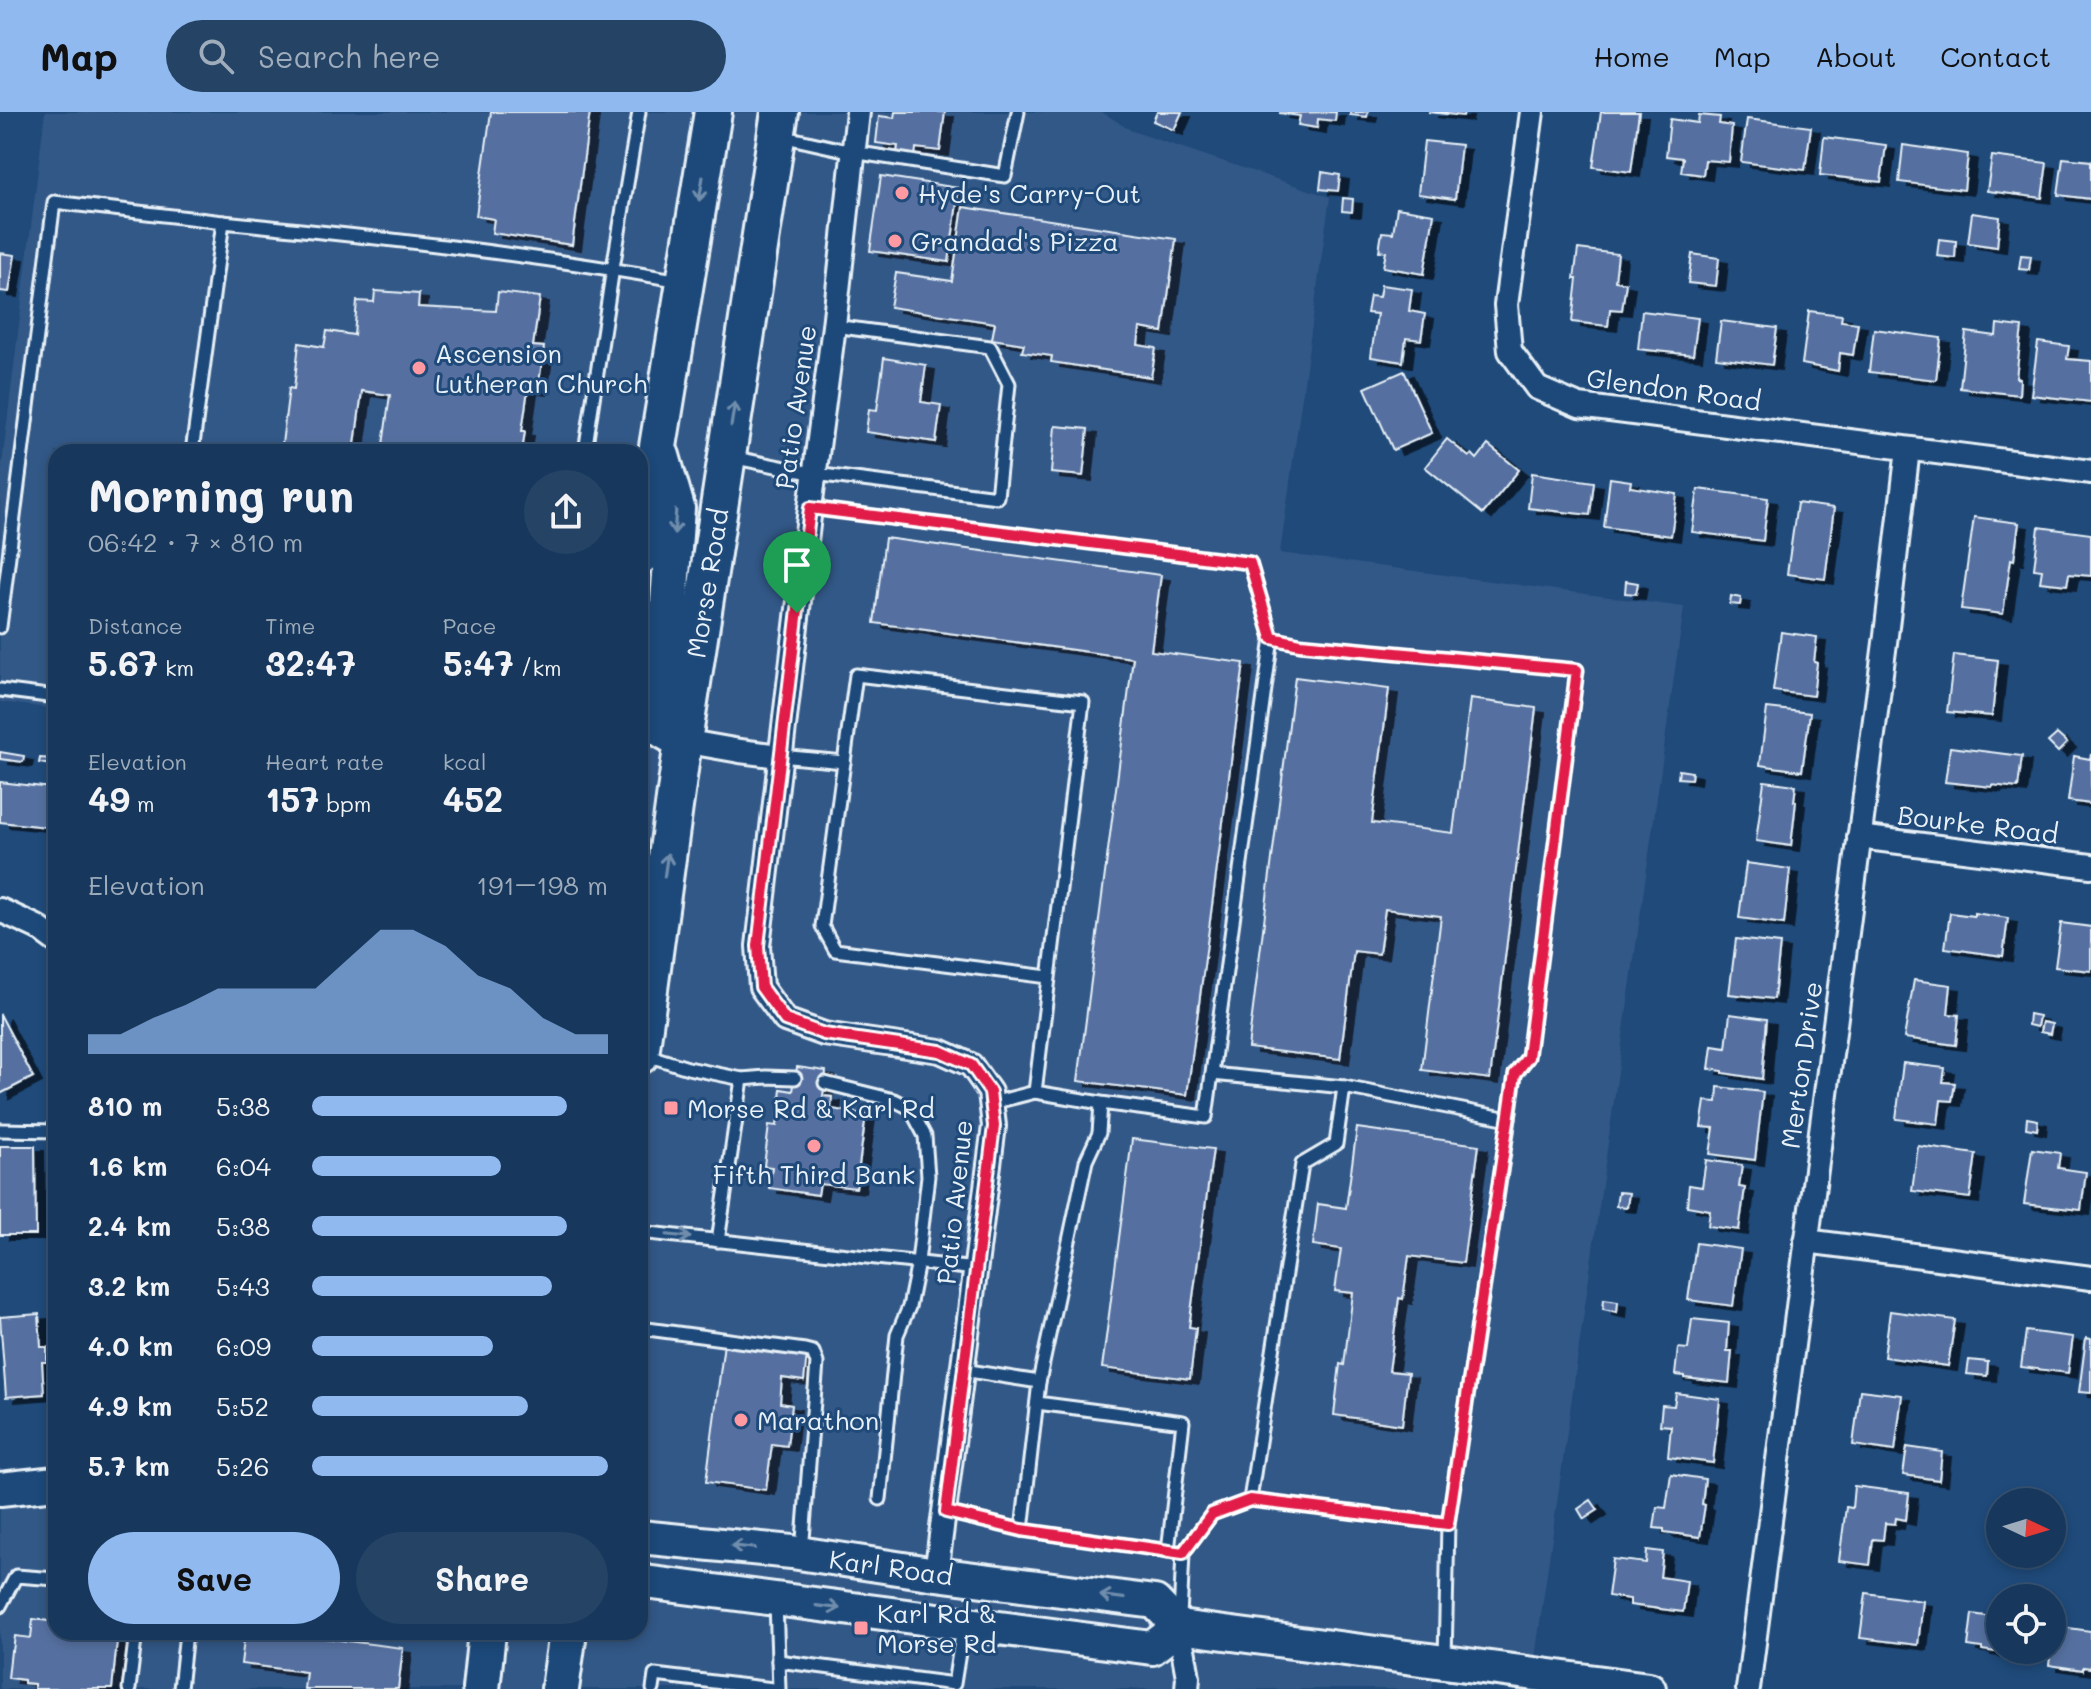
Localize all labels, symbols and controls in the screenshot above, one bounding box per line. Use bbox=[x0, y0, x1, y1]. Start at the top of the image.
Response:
search box bbox=[166, 20, 726, 92]
text: Map bbox=[40, 31, 118, 81]
icon: search bbox=[194, 34, 238, 78]
text: Search here bbox=[258, 36, 441, 76]
text: Home bbox=[1594, 38, 1670, 74]
text: Map bbox=[1714, 38, 1771, 74]
text: About bbox=[1815, 38, 1896, 74]
text: Contact bbox=[1940, 38, 2051, 74]
one-way arrow bbox=[693, 176, 708, 201]
place label: Hyde's Carry-Out bbox=[918, 176, 1141, 210]
marker: Hyde's Carry-Out bbox=[893, 184, 911, 202]
place label: Grandad's Pizza bbox=[911, 224, 1119, 258]
marker: Grandad's Pizza bbox=[886, 232, 904, 250]
street label: Patio Avenue bbox=[767, 323, 823, 491]
place label: Ascension Lutheran Church bbox=[435, 336, 648, 400]
marker: Ascension Lutheran Church bbox=[410, 359, 428, 377]
street label: Glendon Road bbox=[1585, 360, 1763, 418]
one-way arrow bbox=[726, 402, 741, 428]
text: Morning run bbox=[88, 466, 354, 523]
button: share bbox=[524, 470, 608, 554]
street label: Morse Road bbox=[678, 506, 736, 660]
one-way arrow bbox=[667, 508, 682, 535]
text: 06:42 · 7 × 810 m bbox=[88, 525, 303, 559]
pin bbox=[763, 531, 831, 613]
icon: arrive bbox=[775, 543, 819, 587]
text: Distance bbox=[88, 611, 183, 640]
text: Time bbox=[265, 611, 315, 640]
text: Pace bbox=[443, 611, 496, 640]
text: 5.67 bbox=[88, 640, 158, 685]
text: 32:47 bbox=[265, 640, 356, 685]
text: 5:47 bbox=[443, 640, 514, 685]
text: km bbox=[158, 653, 194, 682]
text: /km bbox=[514, 653, 562, 682]
text: Elevation bbox=[88, 747, 187, 776]
text: Heart rate bbox=[265, 747, 384, 776]
text: kcal bbox=[443, 747, 487, 776]
text: 49 bbox=[88, 776, 130, 821]
text: 157 bbox=[265, 776, 319, 821]
text: 452 bbox=[443, 776, 503, 821]
text: m bbox=[130, 789, 155, 818]
text: bpm bbox=[319, 789, 371, 818]
street label: Bourke Road bbox=[1896, 797, 2060, 851]
one-way arrow bbox=[659, 853, 674, 878]
text: Elevation bbox=[88, 868, 205, 902]
text: 191–198 m bbox=[476, 868, 608, 902]
street label: Merton Drive bbox=[1772, 979, 1830, 1151]
text: 810 m bbox=[88, 1089, 162, 1123]
text: 5:38 bbox=[216, 1089, 270, 1123]
place label: Morse Rd & Karl Rd bbox=[687, 1091, 935, 1125]
marker: Morse Rd & Karl Rd bbox=[662, 1099, 680, 1117]
street label: Patio Avenue bbox=[928, 1118, 980, 1286]
marker: Fifth Third Bank bbox=[805, 1137, 823, 1155]
text: 1.6 km bbox=[88, 1149, 167, 1183]
text: 6:04 bbox=[216, 1149, 271, 1183]
place label: Fifth Third Bank bbox=[713, 1157, 915, 1191]
text: 2.4 km bbox=[88, 1209, 171, 1243]
text: 5:38 bbox=[216, 1209, 270, 1243]
one-way arrow bbox=[665, 1229, 692, 1244]
text: 3.2 km bbox=[88, 1269, 170, 1303]
text: 5:43 bbox=[216, 1269, 270, 1303]
text: 4.0 km bbox=[88, 1329, 173, 1363]
text: 6:09 bbox=[216, 1329, 271, 1363]
text: 4.9 km bbox=[88, 1389, 172, 1423]
text: 5:52 bbox=[216, 1389, 269, 1423]
place label: Marathon bbox=[757, 1403, 879, 1437]
marker: Marathon bbox=[732, 1411, 750, 1429]
text: 5.7 km bbox=[88, 1449, 170, 1483]
text: 5:26 bbox=[216, 1449, 269, 1483]
north arrow bbox=[1986, 1488, 2066, 1568]
map controls bbox=[1986, 1488, 2066, 1664]
button: Save bbox=[88, 1532, 340, 1624]
button: Share bbox=[356, 1532, 608, 1624]
one-way arrow bbox=[730, 1540, 757, 1555]
street label: Karl Road bbox=[827, 1541, 955, 1593]
button: locate bbox=[1986, 1584, 2066, 1664]
one-way arrow bbox=[1100, 1589, 1125, 1604]
place label: Karl Rd & Morse Rd bbox=[877, 1596, 997, 1660]
one-way arrow bbox=[814, 1599, 841, 1614]
marker: Karl Rd & Morse Rd bbox=[852, 1619, 870, 1637]

